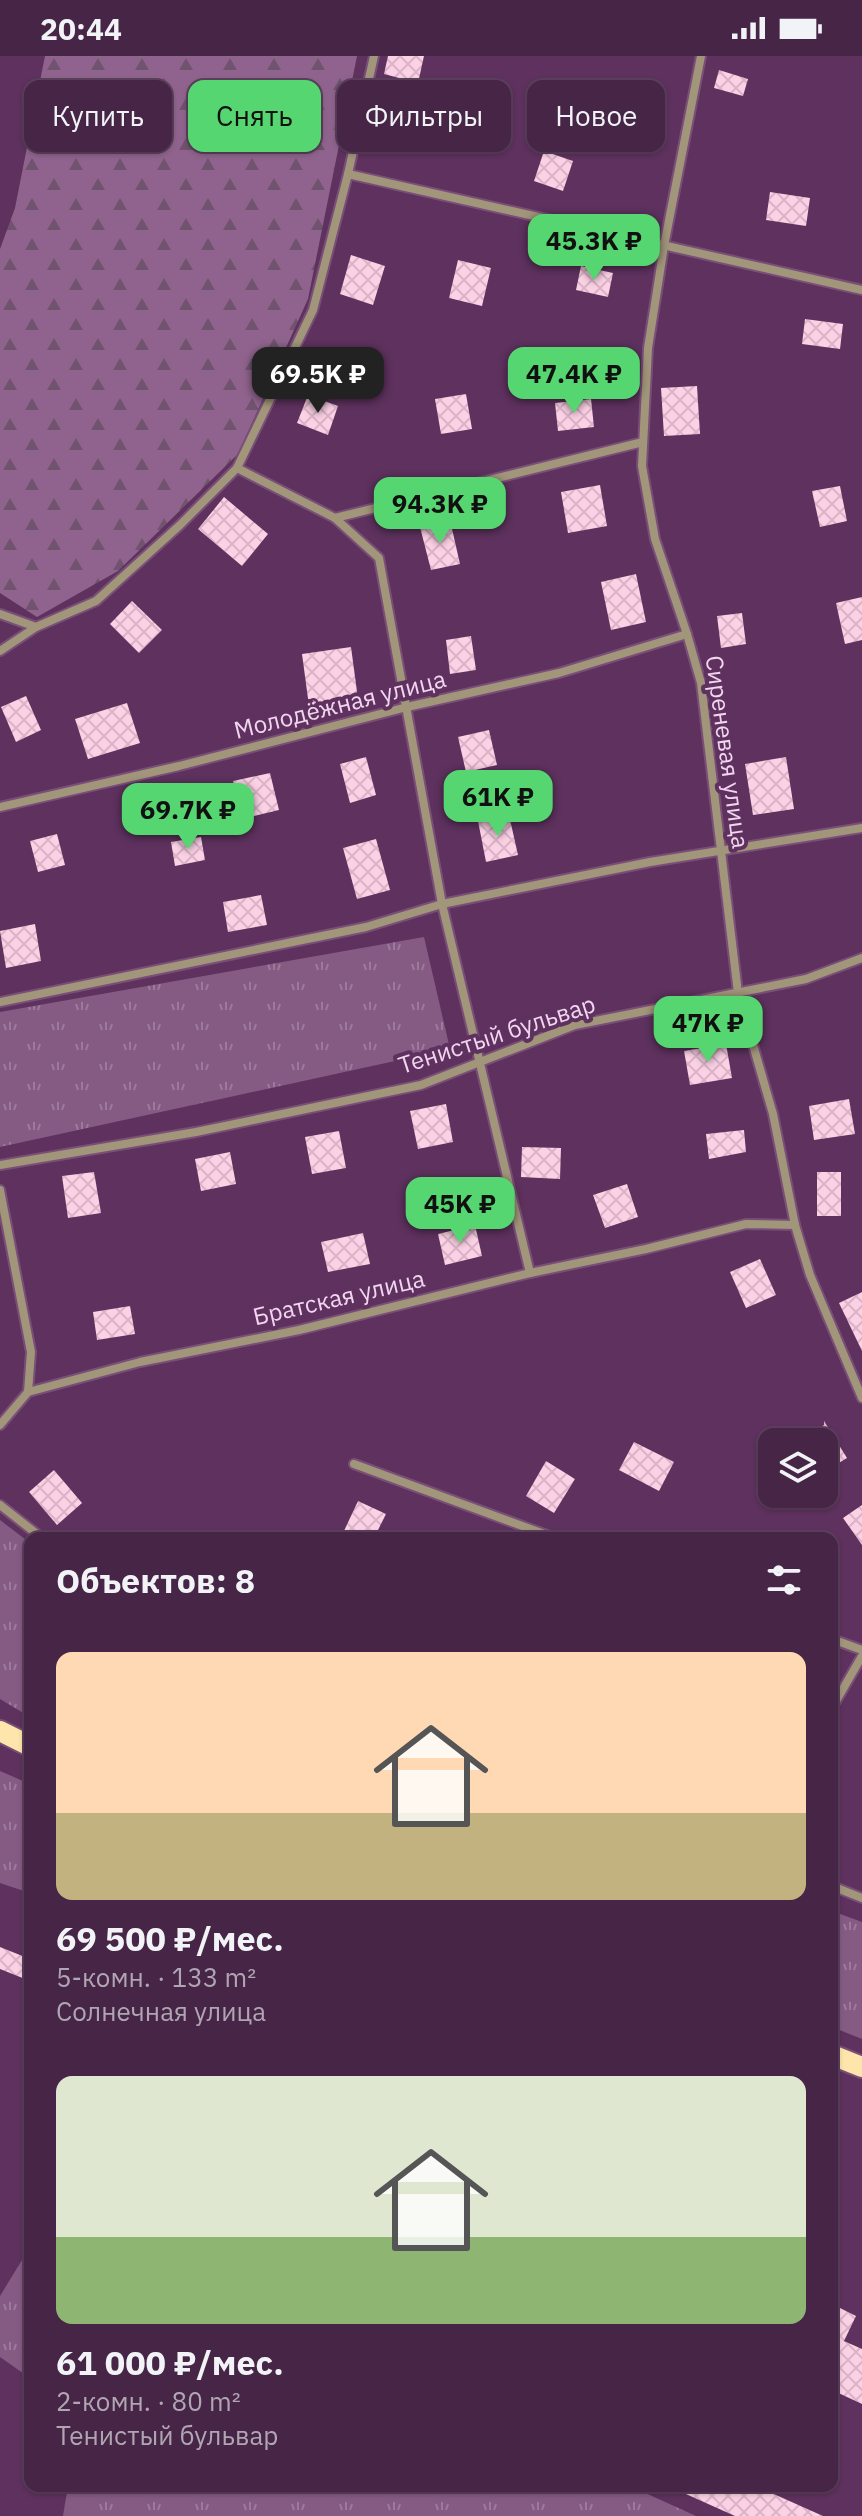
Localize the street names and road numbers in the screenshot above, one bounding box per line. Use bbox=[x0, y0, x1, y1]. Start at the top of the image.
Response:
street label: Сиреневая улица bbox=[699, 653, 757, 851]
street label: Молодёжная улица bbox=[230, 662, 449, 746]
street label: Тенистый бульвар bbox=[394, 987, 599, 1081]
street label: Братская улица bbox=[250, 1262, 428, 1332]

